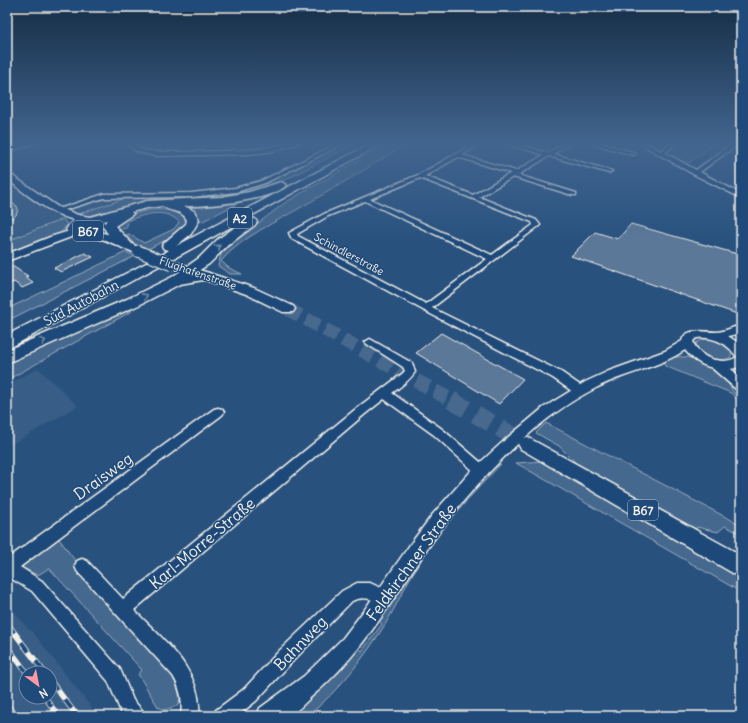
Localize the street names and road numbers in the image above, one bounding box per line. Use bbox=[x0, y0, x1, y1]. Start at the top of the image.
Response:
road number: A2 bbox=[228, 208, 252, 228]
road number: B67 bbox=[73, 221, 103, 241]
street label: Schindlerstraße bbox=[311, 230, 387, 278]
street label: Flughafenstraße bbox=[158, 253, 239, 293]
street label: Süd Autobahn bbox=[40, 276, 122, 330]
street label: Draisweg bbox=[70, 448, 136, 504]
street label: Karl-Morre-Straße bbox=[145, 493, 259, 593]
street label: Feldkirchner Straße bbox=[362, 499, 460, 625]
road number: B67 bbox=[628, 500, 658, 520]
street label: Bahnweg bbox=[269, 612, 331, 674]

